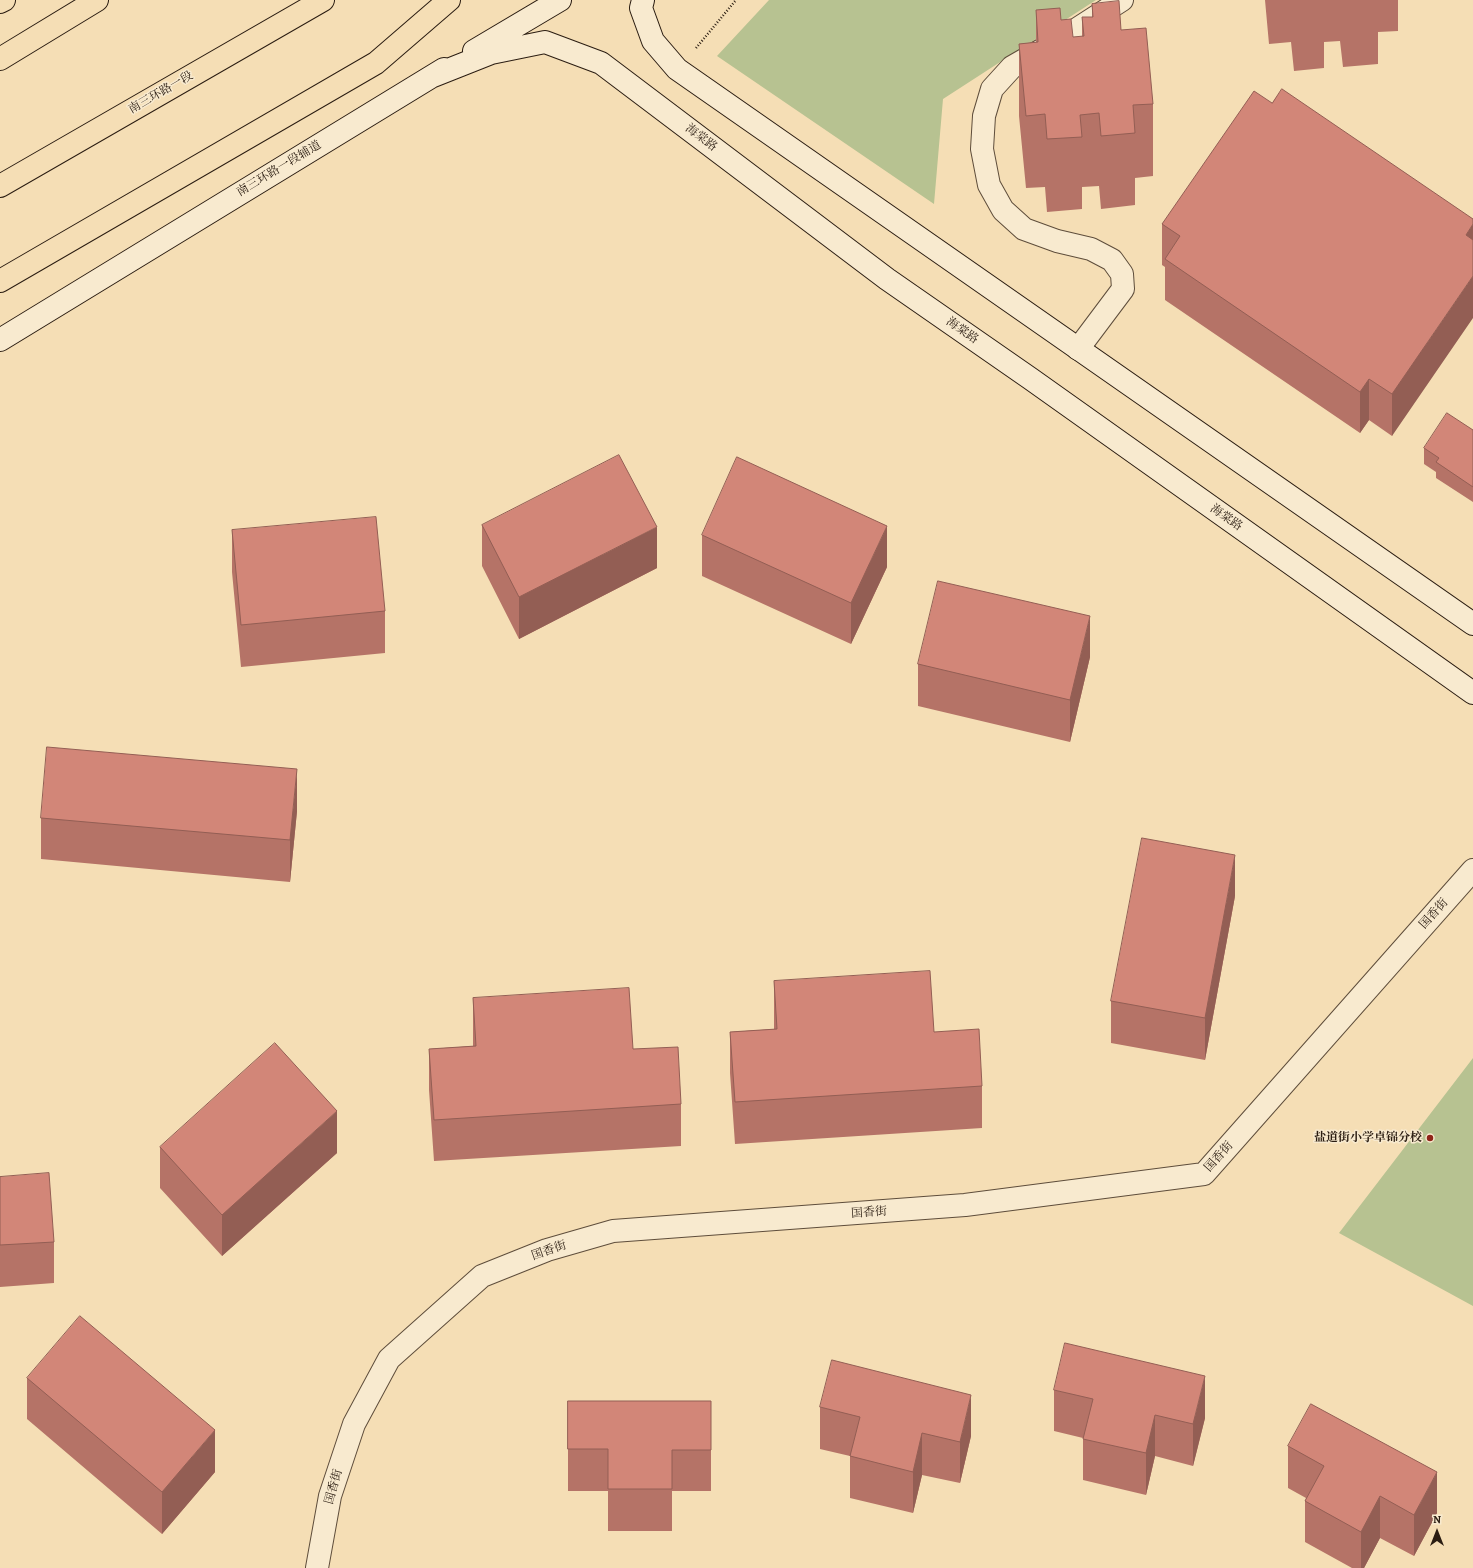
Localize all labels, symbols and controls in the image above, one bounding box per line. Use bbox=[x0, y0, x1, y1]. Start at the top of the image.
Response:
street label: 南三环路一段 bbox=[126, 69, 196, 117]
street label: 海棠路 bbox=[682, 121, 720, 155]
street label: 南三环路一段辅道 bbox=[234, 138, 324, 200]
street label: 海棠路 bbox=[943, 315, 981, 347]
street label: 海棠路 bbox=[1207, 502, 1245, 534]
street label: 国香街 bbox=[1417, 896, 1451, 932]
place label: 盐道街小学卓锦分校 bbox=[1314, 1131, 1422, 1145]
marker: 盐道街小学卓锦分校 bbox=[1425, 1133, 1435, 1143]
street label: 国香街 bbox=[1202, 1139, 1236, 1175]
street label: 国香街 bbox=[851, 1205, 887, 1221]
street label: 国香街 bbox=[530, 1238, 568, 1264]
street label: 国香街 bbox=[322, 1468, 346, 1506]
north arrow bbox=[1417, 1512, 1457, 1552]
text: N bbox=[1433, 1512, 1441, 1527]

